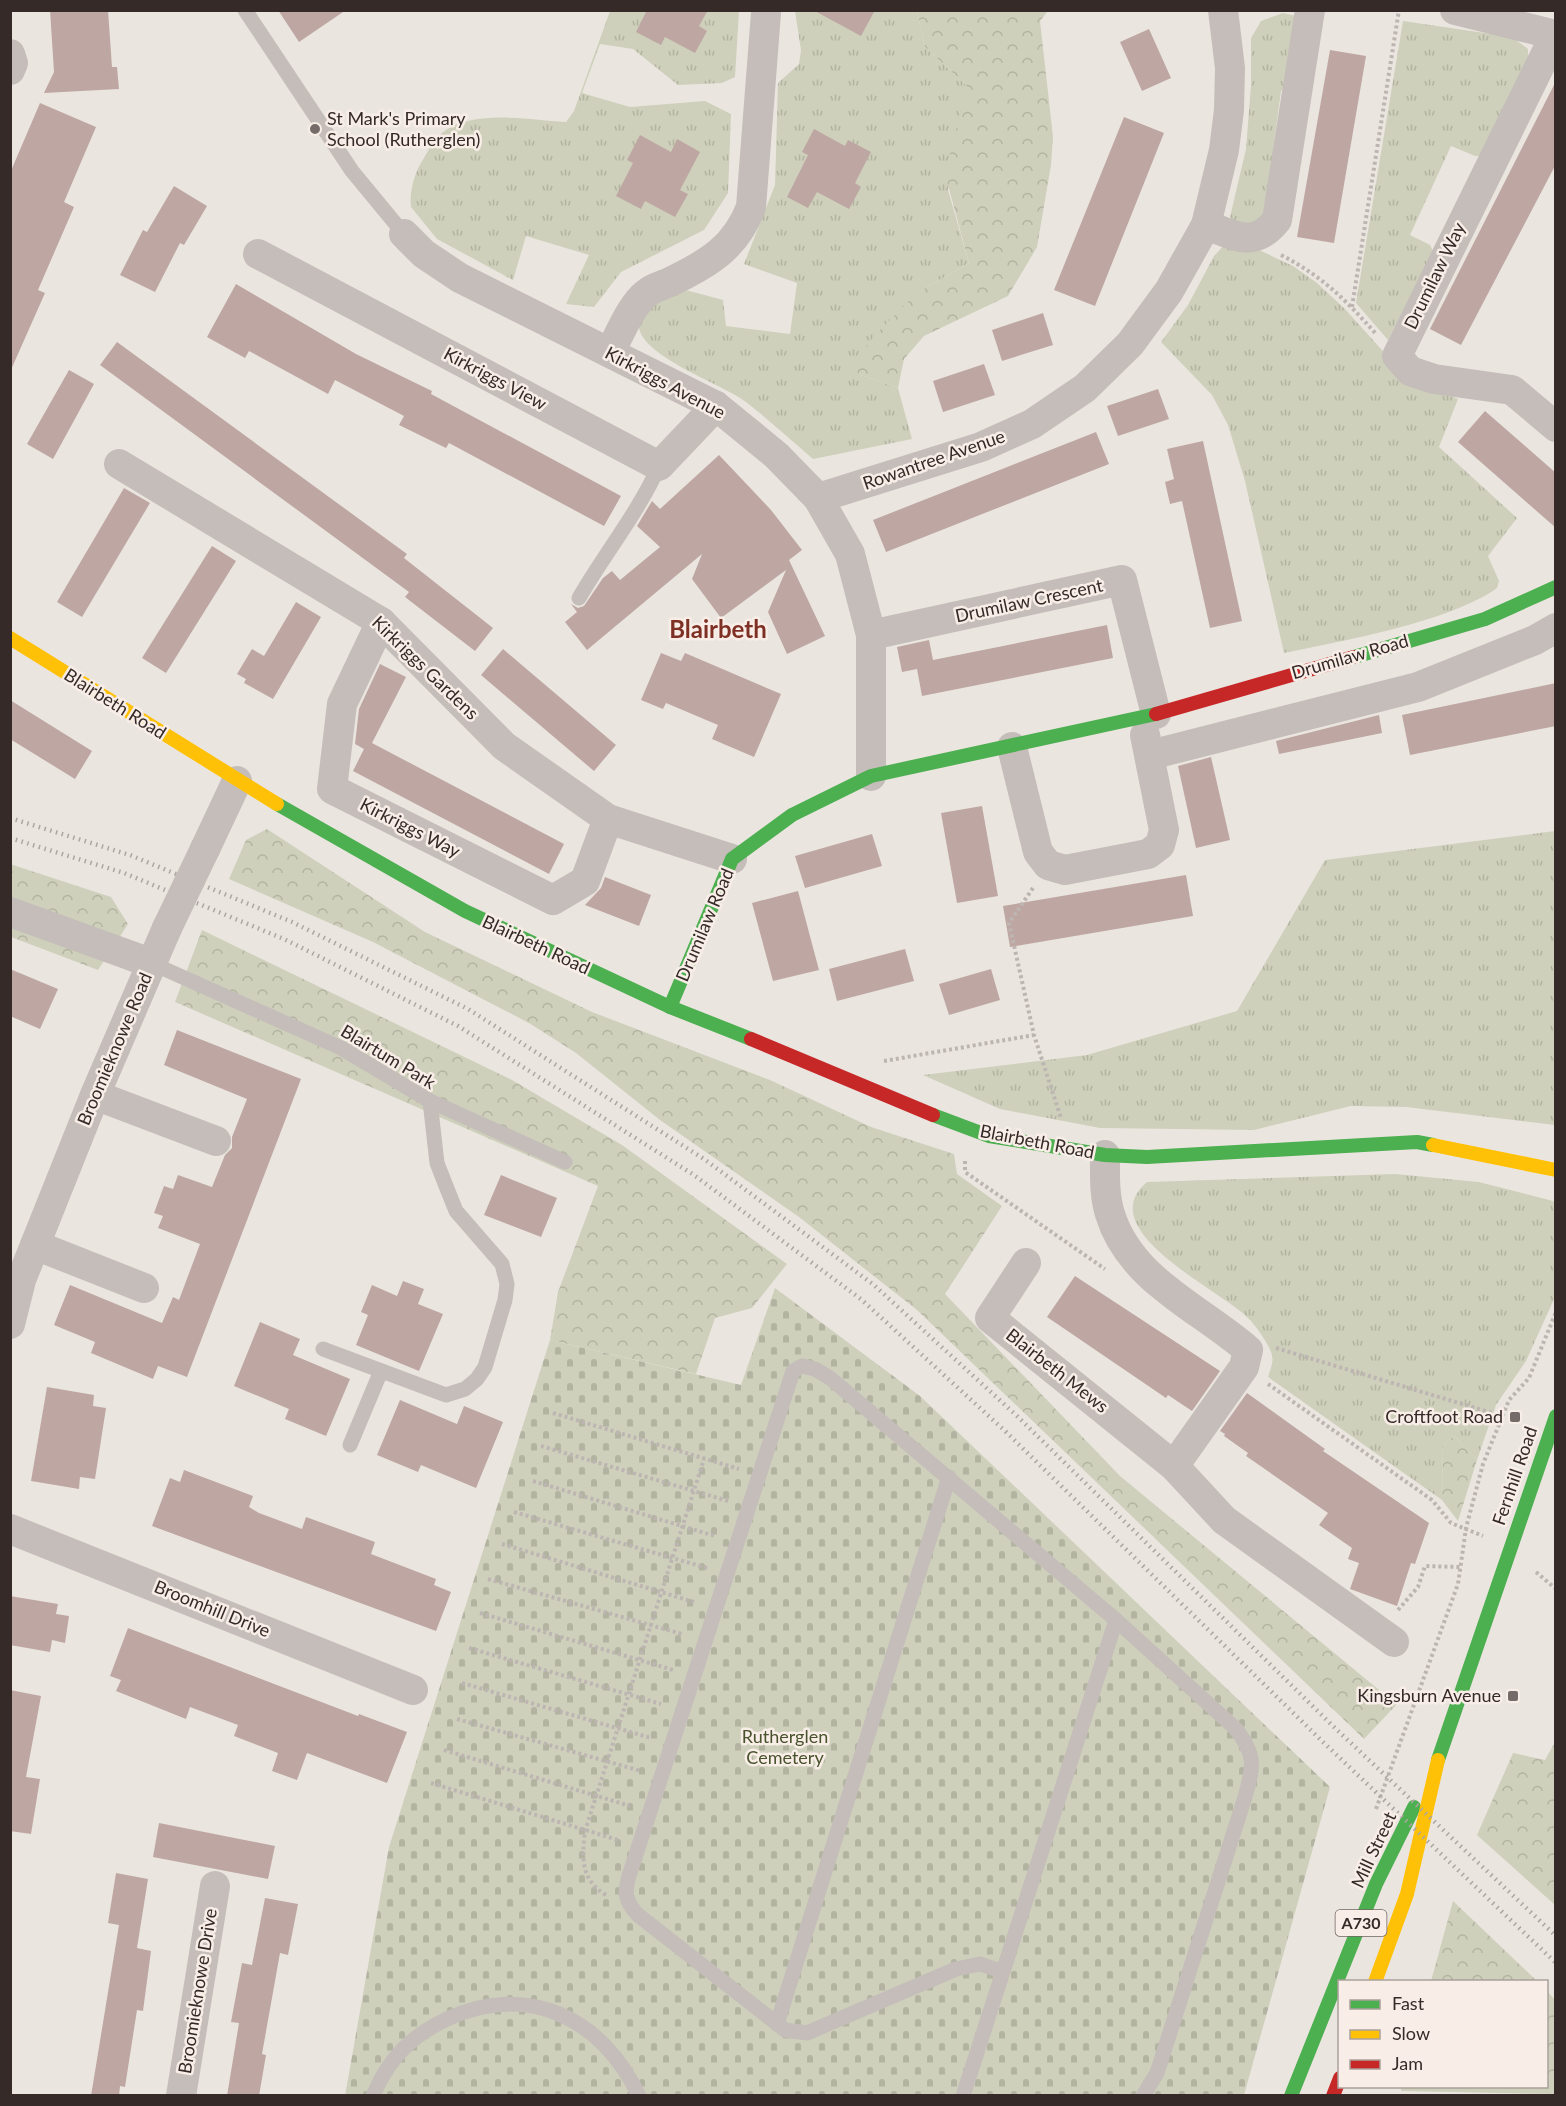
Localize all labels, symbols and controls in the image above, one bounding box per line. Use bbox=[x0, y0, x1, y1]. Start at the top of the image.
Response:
place label: St Mark's Primary School (Rutherglen) bbox=[327, 107, 480, 150]
marker: St Mark's Primary School (Rutherglen) bbox=[308, 122, 322, 136]
street label: Drumilaw Way bbox=[1399, 218, 1470, 333]
street label: Kirkriggs Avenue bbox=[602, 341, 729, 423]
street label: Kirkriggs View bbox=[440, 342, 551, 414]
street label: Rowantree Avenue bbox=[860, 424, 1008, 494]
street label: Drumilaw Crescent bbox=[953, 574, 1105, 626]
street label: Kirkriggs Gardens bbox=[368, 611, 484, 724]
district label: Blairbeth bbox=[669, 614, 767, 643]
street label: Drumilaw Road bbox=[1289, 629, 1411, 683]
street label: Blairbeth Road bbox=[60, 663, 171, 743]
street label: Kirkriggs Way bbox=[357, 792, 465, 862]
street label: Drumilaw Road bbox=[670, 865, 738, 984]
street label: Blairbeth Road bbox=[479, 910, 594, 979]
street label: Broomieknowe Road bbox=[72, 969, 156, 1128]
street label: Blairtum Park bbox=[337, 1019, 441, 1093]
street label: Blairbeth Road bbox=[978, 1119, 1096, 1163]
street label: Blairbeth Mews bbox=[1002, 1323, 1113, 1417]
place label: Croftfoot Road bbox=[1385, 1405, 1503, 1427]
marker: Croftfoot Road bbox=[1508, 1410, 1522, 1424]
street label: Fernhill Road bbox=[1487, 1423, 1541, 1528]
street label: Broomhill Drive bbox=[151, 1575, 274, 1641]
place label: Kingsburn Avenue bbox=[1357, 1684, 1501, 1706]
marker: Kingsburn Avenue bbox=[1506, 1689, 1520, 1703]
park label: Rutherglen Cemetery bbox=[742, 1725, 828, 1768]
street label: Mill Street bbox=[1346, 1808, 1400, 1891]
street label: Broomieknowe Drive bbox=[173, 1907, 221, 2075]
road number: A730 bbox=[1336, 1910, 1386, 1936]
legend bbox=[1338, 1980, 1548, 2088]
text: Fast bbox=[1392, 1992, 1425, 2014]
text: Slow bbox=[1392, 2022, 1430, 2044]
text: Jam bbox=[1392, 2052, 1423, 2074]

